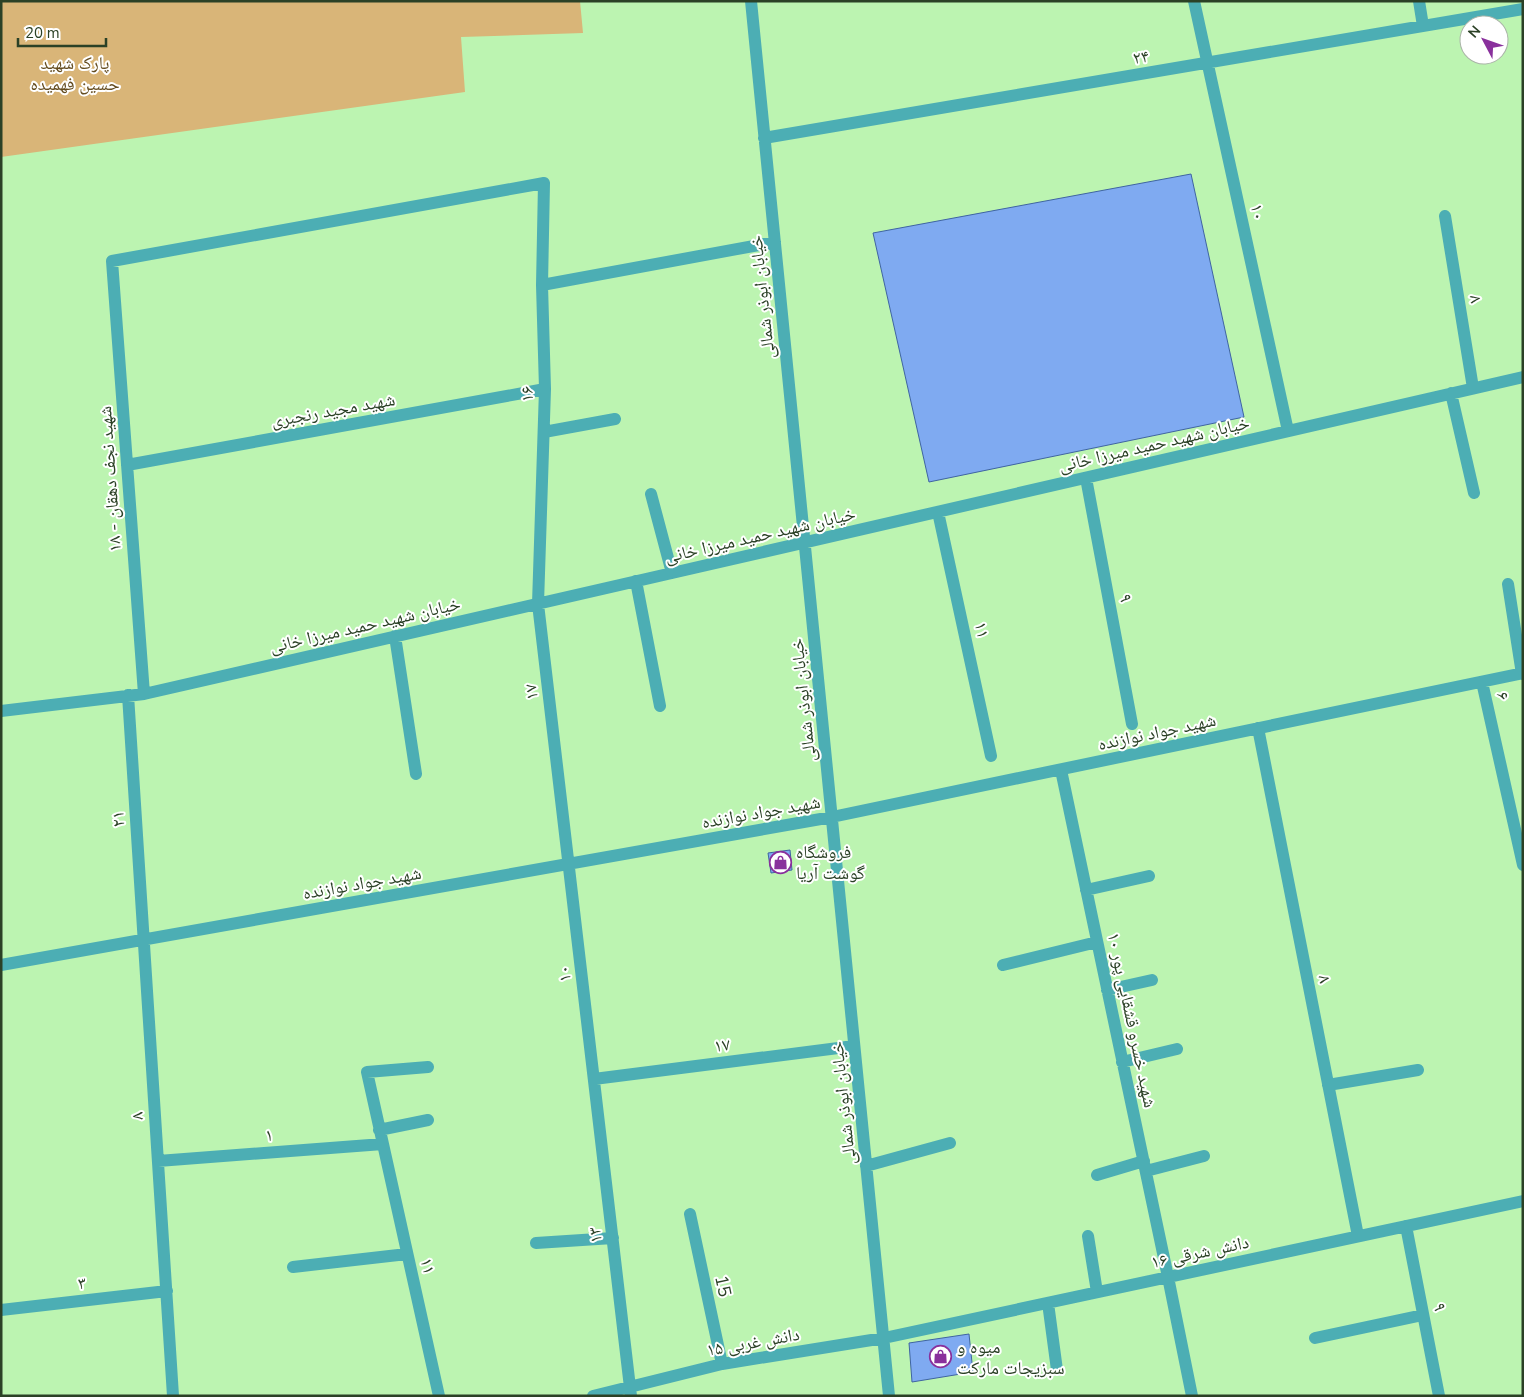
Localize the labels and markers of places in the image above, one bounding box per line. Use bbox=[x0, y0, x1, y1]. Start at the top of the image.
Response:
place label: فروشگاه گوشت آریا bbox=[796, 840, 866, 885]
shop icon: فروشگاه گوشت آریا bbox=[768, 850, 792, 874]
place label: میوه و سبزیجات مارکت bbox=[957, 1335, 1065, 1380]
shop icon: میوه و سبزیجات مارکت bbox=[929, 1345, 953, 1369]

